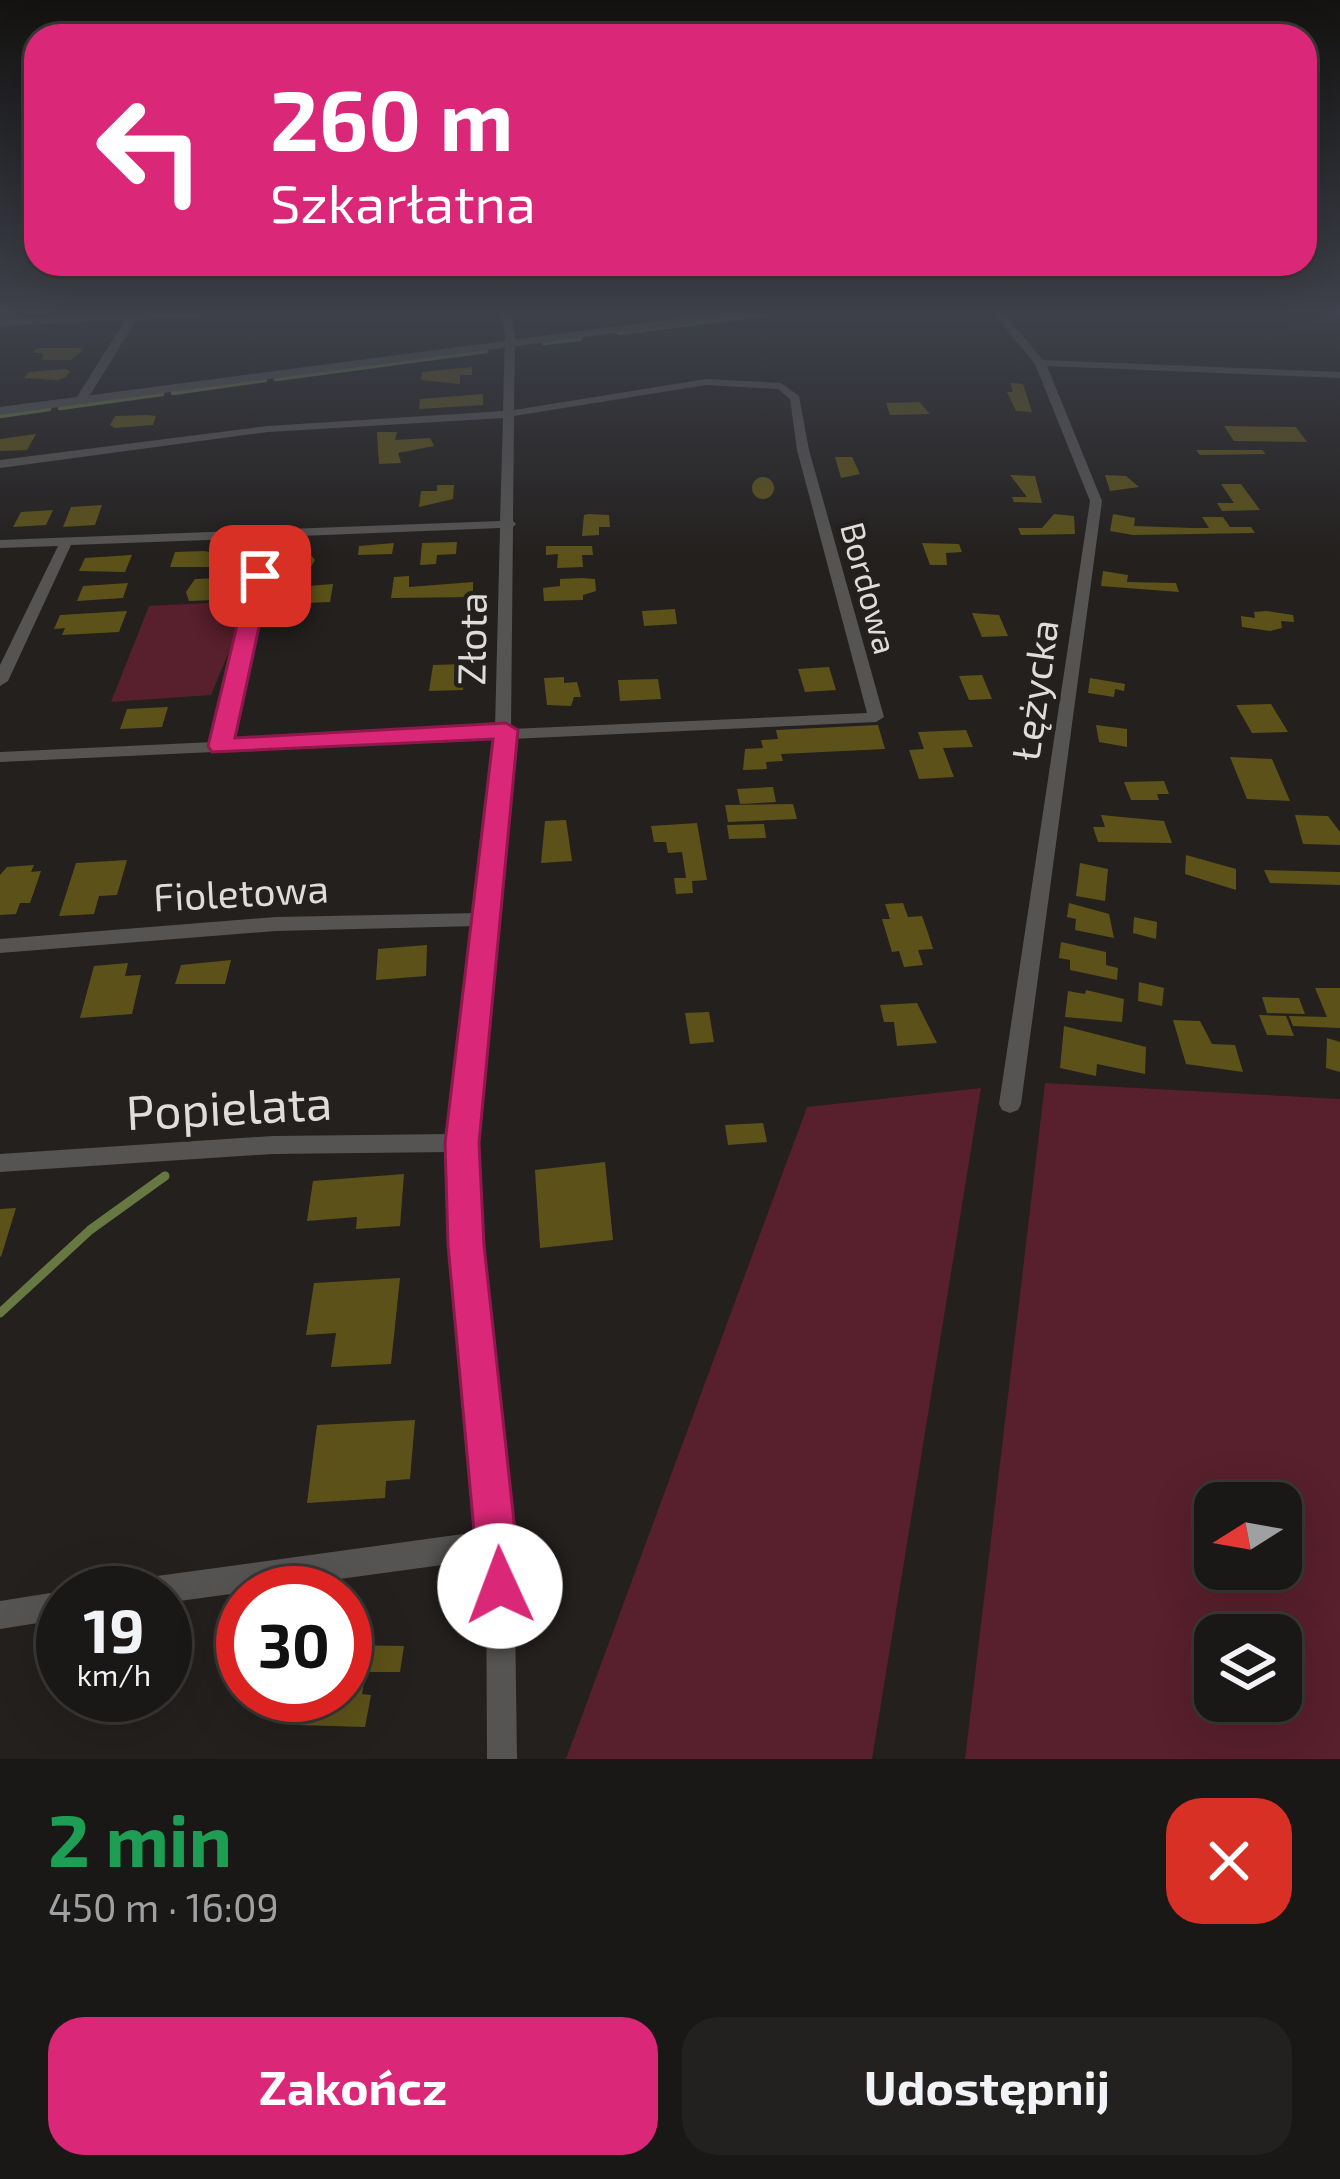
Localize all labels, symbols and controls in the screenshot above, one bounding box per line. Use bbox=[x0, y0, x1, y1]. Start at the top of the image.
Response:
text: 260 m bbox=[270, 67, 514, 168]
icon: left bbox=[72, 72, 228, 228]
text: Szkarłatna bbox=[270, 169, 536, 234]
street label: Bordowa bbox=[833, 517, 907, 658]
pin bbox=[209, 525, 311, 627]
icon: arrive bbox=[227, 543, 293, 609]
street label: Złota bbox=[446, 592, 495, 686]
street label: Łężycka bbox=[1000, 616, 1067, 763]
street label: Fioletowa bbox=[152, 863, 330, 920]
street label: Popielata bbox=[124, 1072, 333, 1140]
north arrow bbox=[1194, 1482, 1302, 1590]
map controls bbox=[1194, 1482, 1302, 1722]
position arrow bbox=[437, 1523, 563, 1649]
speed limit sign: 30 bbox=[216, 1566, 372, 1722]
text: 19 bbox=[83, 1593, 145, 1665]
button: layers bbox=[1194, 1614, 1302, 1722]
text: km/h bbox=[77, 1656, 151, 1692]
text: 2 min bbox=[48, 1795, 232, 1881]
button: close bbox=[1166, 1798, 1292, 1924]
text: 450 m · 16:09 bbox=[48, 1883, 279, 1930]
button: Zakończ bbox=[48, 2017, 658, 2155]
button: Udostępnij bbox=[682, 2017, 1292, 2155]

